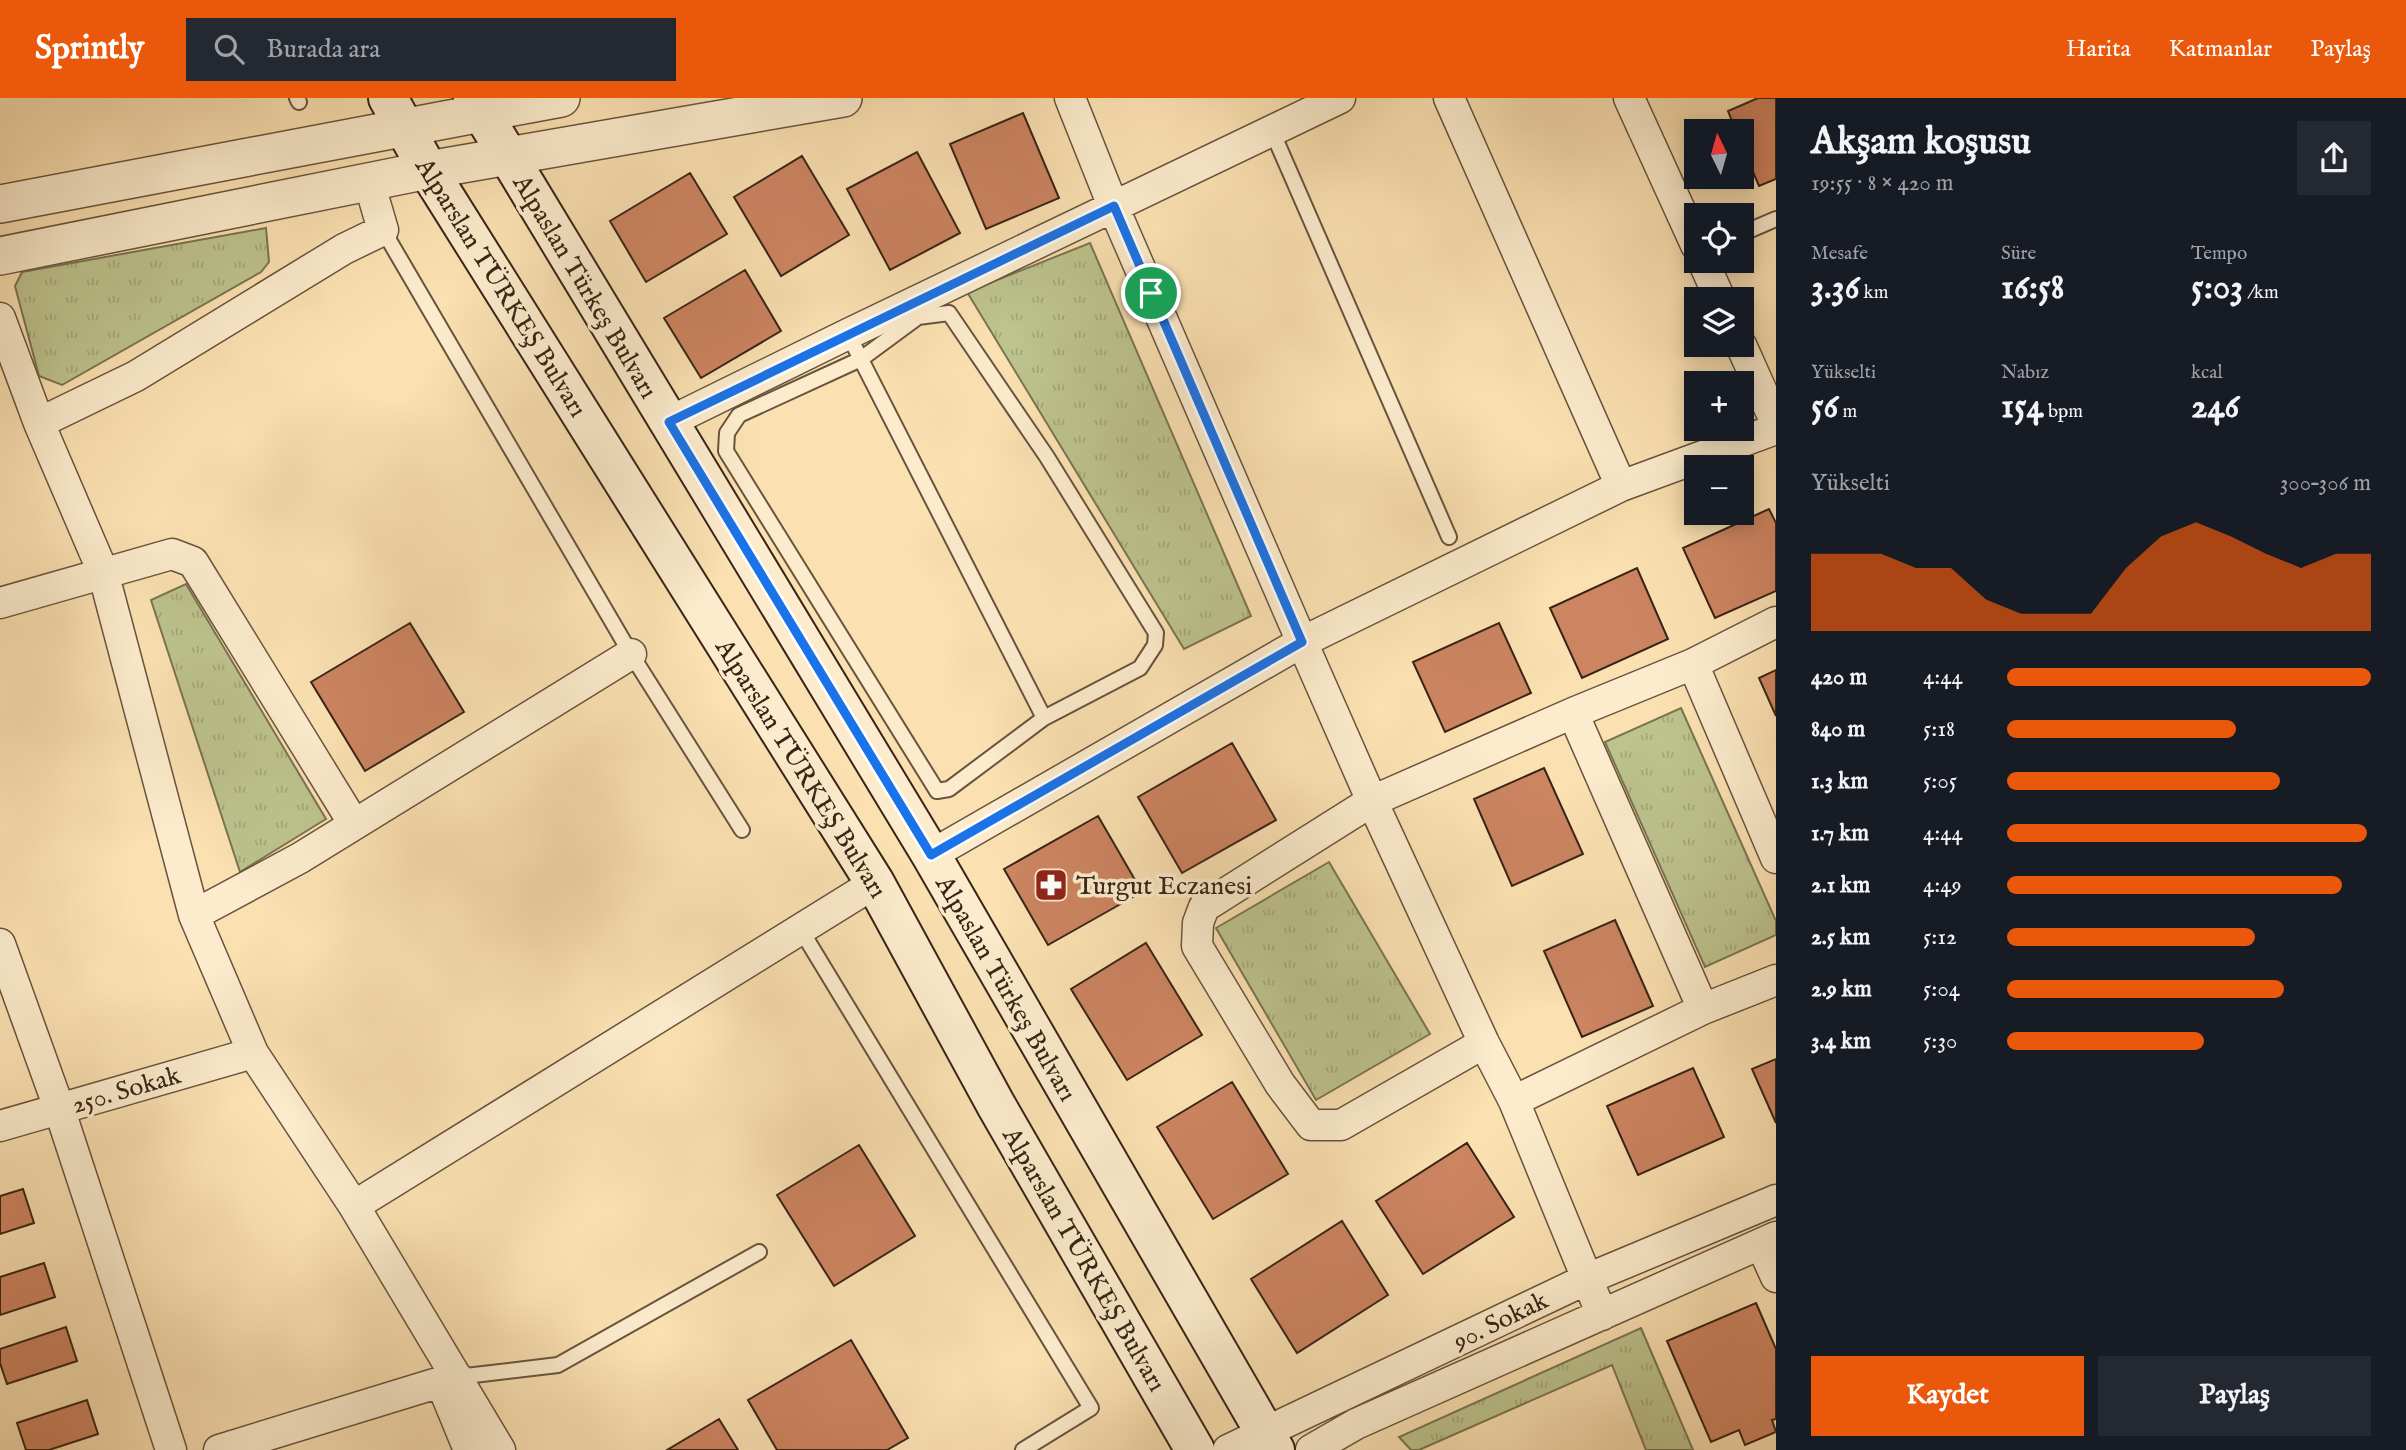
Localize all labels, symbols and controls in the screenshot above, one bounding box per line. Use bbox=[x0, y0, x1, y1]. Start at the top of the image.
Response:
search box bbox=[186, 18, 676, 81]
text: Sprintly bbox=[35, 28, 144, 70]
icon: search bbox=[210, 30, 248, 68]
text: Burada ara bbox=[266, 33, 381, 66]
text: Harita bbox=[2066, 34, 2131, 65]
text: Katmanlar bbox=[2169, 34, 2272, 65]
text: Paylaş bbox=[2310, 34, 2371, 65]
north arrow bbox=[1684, 119, 1754, 189]
map controls bbox=[1684, 119, 1754, 525]
text: Akşam koşusu bbox=[1811, 119, 2031, 167]
button: share bbox=[2297, 121, 2371, 195]
street label: Alparslan TÜRKEŞ Bulvarı bbox=[407, 151, 594, 424]
street label: Alpaslan Türkeş Bulvarı bbox=[504, 168, 665, 405]
text: 19:55 · 8 × 420 m bbox=[1811, 169, 1954, 198]
button: locate bbox=[1684, 203, 1754, 273]
text: Mesafe bbox=[1811, 242, 1868, 266]
text: Süre bbox=[2001, 242, 2036, 266]
text: Tempo bbox=[2191, 242, 2247, 266]
pin bbox=[1121, 263, 1181, 323]
text: 3.36 bbox=[1811, 266, 1859, 311]
text: 16:58 bbox=[2001, 266, 2064, 311]
text: 5:03 bbox=[2191, 266, 2243, 311]
icon: arrive bbox=[1132, 274, 1170, 312]
text: km bbox=[1859, 281, 1888, 305]
text: /km bbox=[2243, 281, 2279, 305]
button: layers bbox=[1684, 287, 1754, 357]
text: Yükselti bbox=[1811, 361, 1876, 385]
text: Nabız bbox=[2001, 361, 2049, 385]
text: kcal bbox=[2191, 361, 2223, 385]
button: + bbox=[1684, 371, 1754, 441]
text: 56 bbox=[1811, 385, 1838, 430]
text: 154 bbox=[2001, 385, 2044, 430]
text: 246 bbox=[2191, 385, 2239, 430]
text: m bbox=[1838, 400, 1857, 424]
text: bpm bbox=[2044, 400, 2083, 424]
button: − bbox=[1684, 455, 1754, 525]
text: Yükselti bbox=[1811, 469, 1890, 498]
text: 300–306 m bbox=[2280, 469, 2371, 498]
street label: Alparslan TÜRKEŞ Bulvarı bbox=[707, 632, 894, 905]
text: 420 m bbox=[1811, 663, 1867, 692]
text: 4:44 bbox=[1923, 663, 1963, 692]
text: 840 m bbox=[1811, 715, 1865, 744]
text: 5:18 bbox=[1923, 715, 1955, 744]
text: 1.3 km bbox=[1811, 767, 1868, 796]
text: 5:05 bbox=[1923, 767, 1957, 796]
text: 1.7 km bbox=[1811, 819, 1869, 848]
text: 4:44 bbox=[1923, 819, 1963, 848]
pharmacy icon: Turgut Eczanesi bbox=[1032, 866, 1070, 904]
street label: Alpaslan Türkeş Bulvarı bbox=[927, 869, 1084, 1108]
place label: Turgut Eczanesi bbox=[1076, 870, 1252, 903]
text: 2.1 km bbox=[1811, 871, 1870, 900]
text: 4:49 bbox=[1923, 871, 1962, 900]
text: 2.5 km bbox=[1811, 923, 1870, 952]
text: 5:12 bbox=[1923, 923, 1957, 952]
text: 2.9 km bbox=[1811, 975, 1872, 1004]
text: 5:04 bbox=[1923, 975, 1960, 1004]
text: 3.4 km bbox=[1811, 1027, 1871, 1056]
text: 5:30 bbox=[1923, 1027, 1957, 1056]
street label: 250. Sokak bbox=[68, 1059, 186, 1122]
street label: Alparslan TÜRKEŞ Bulvarı bbox=[994, 1121, 1173, 1398]
street label: 90. Sokak bbox=[1447, 1284, 1555, 1359]
button: Kaydet bbox=[1811, 1356, 2084, 1436]
button: Paylaş bbox=[2098, 1356, 2371, 1436]

